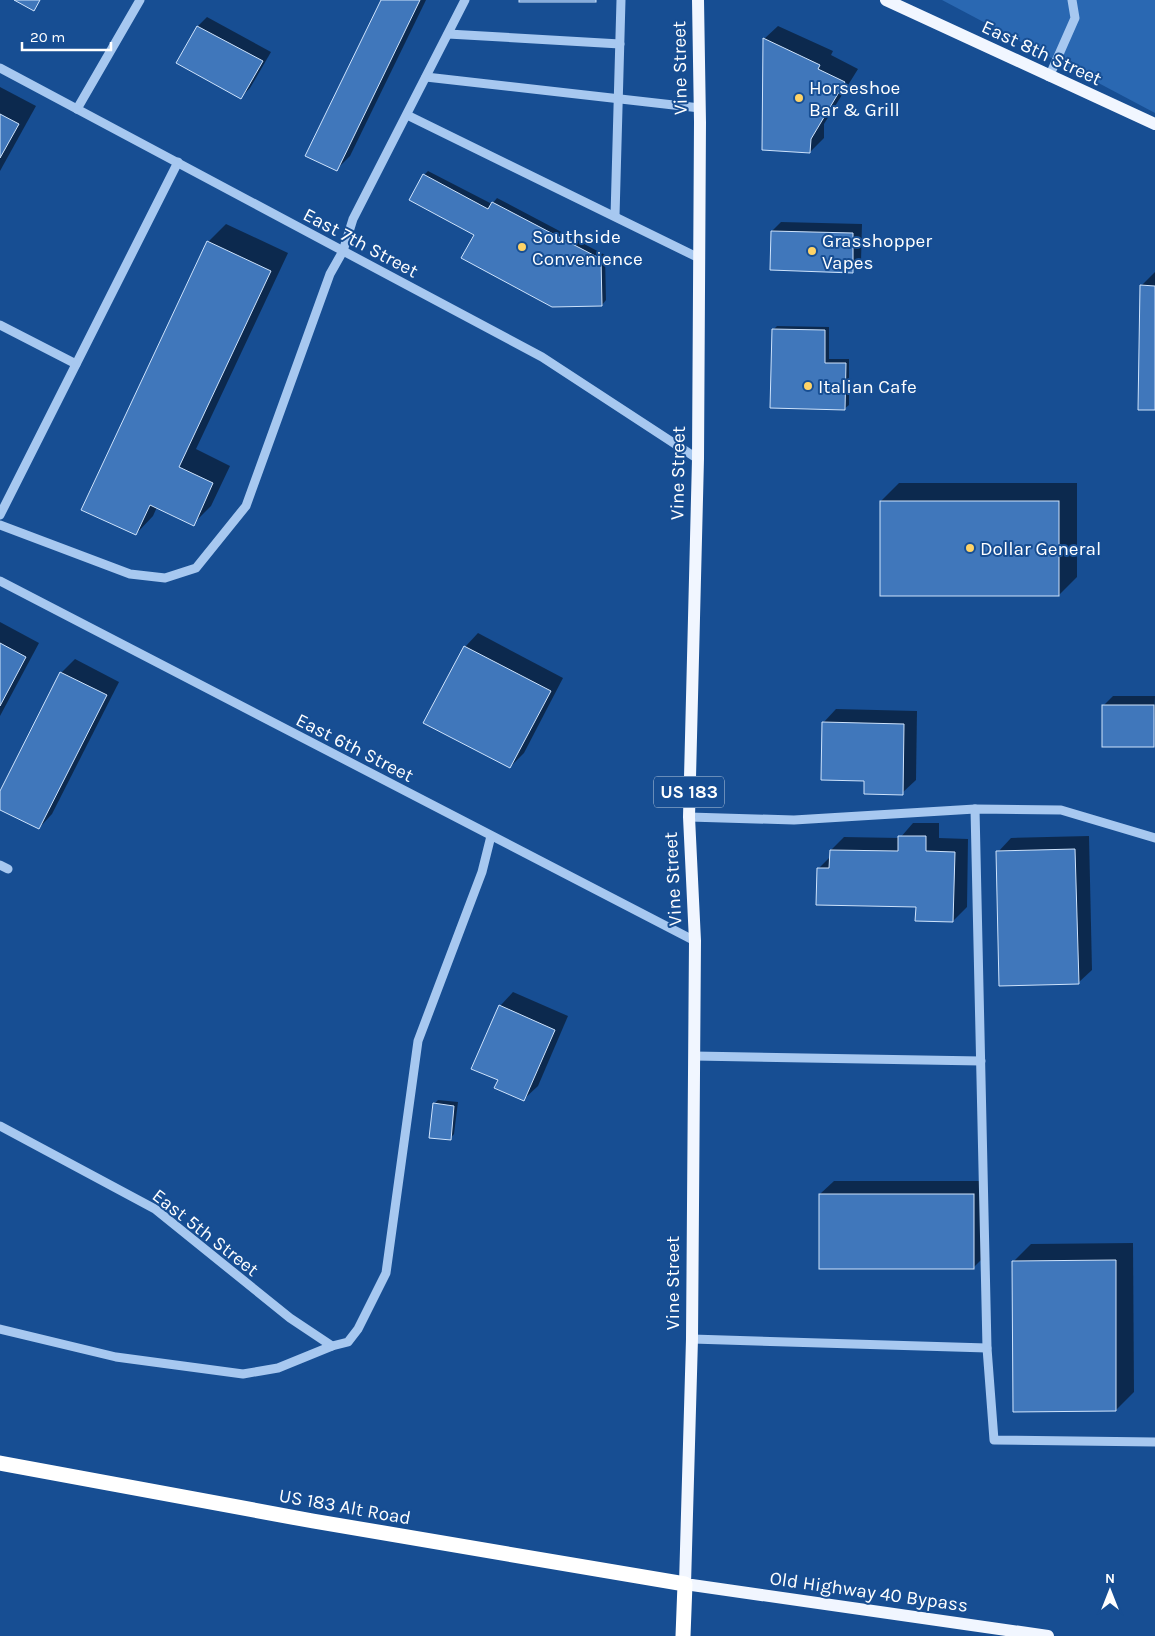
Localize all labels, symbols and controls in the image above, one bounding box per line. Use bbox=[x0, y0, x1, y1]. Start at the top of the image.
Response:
street label: East 8th Street bbox=[978, 16, 1105, 90]
scale bar bbox=[22, 20, 111, 52]
street label: Vine Street bbox=[668, 21, 692, 115]
text: 20 m bbox=[30, 28, 65, 46]
place label: Horseshoe Bar & Grill bbox=[809, 77, 900, 121]
marker: Horseshoe Bar & Grill bbox=[793, 92, 805, 104]
street label: East 7th Street bbox=[299, 203, 422, 282]
place label: Southside Convenience bbox=[532, 226, 643, 270]
place label: Grasshopper Vapes bbox=[822, 230, 932, 274]
marker: Southside Convenience bbox=[516, 241, 528, 253]
marker: Grasshopper Vapes bbox=[806, 245, 818, 257]
place label: Italian Cafe bbox=[818, 376, 917, 398]
marker: Italian Cafe bbox=[802, 380, 814, 392]
street label: Vine Street bbox=[666, 426, 690, 520]
place label: Dollar General bbox=[980, 538, 1101, 560]
marker: Dollar General bbox=[964, 542, 976, 554]
street label: East 6th Street bbox=[292, 709, 417, 787]
road number: US 183 bbox=[654, 776, 724, 808]
street label: Vine Street bbox=[660, 831, 686, 927]
street label: East 5th Street bbox=[148, 1184, 263, 1281]
street label: Vine Street bbox=[662, 1236, 684, 1330]
street label: US 183 Alt Road bbox=[277, 1485, 413, 1529]
north arrow bbox=[1085, 1566, 1135, 1616]
street label: Old Highway 40 Bypass bbox=[768, 1567, 969, 1617]
text: N bbox=[1105, 1570, 1115, 1587]

